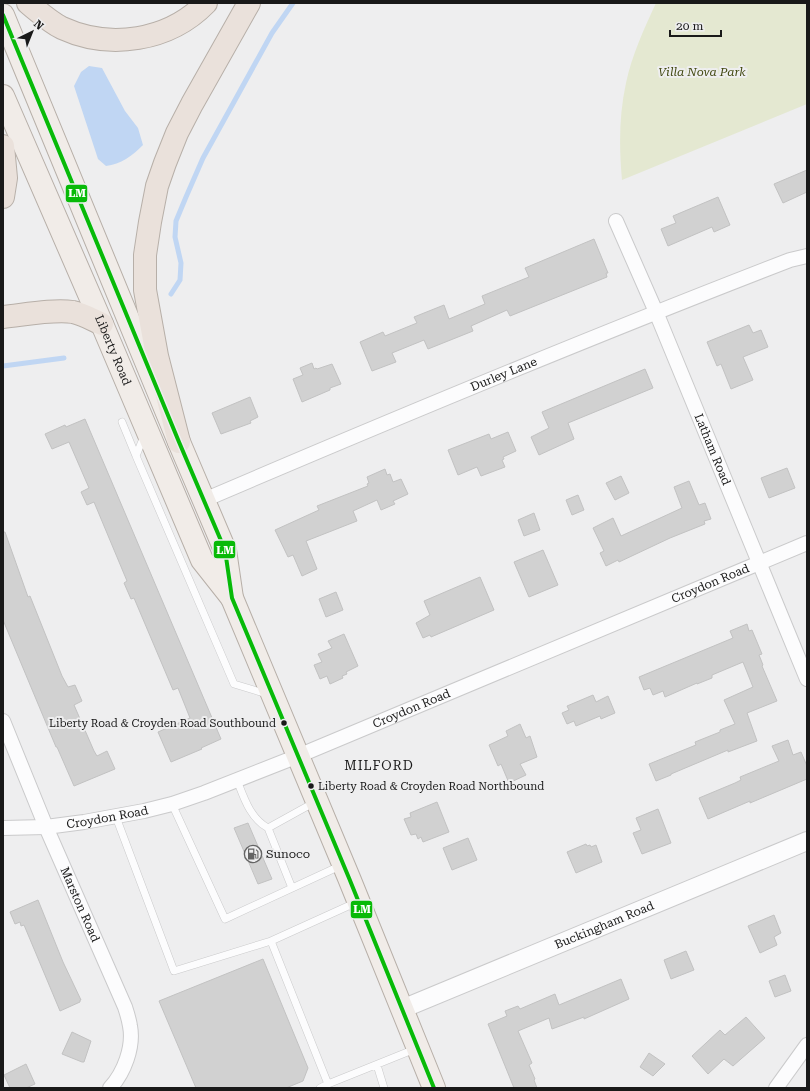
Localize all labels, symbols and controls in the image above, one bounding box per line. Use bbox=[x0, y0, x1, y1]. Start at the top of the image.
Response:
north arrow bbox=[12, 12, 52, 52]
scale bar bbox=[670, 12, 721, 38]
text: N bbox=[31, 17, 46, 33]
text: 20 m bbox=[676, 19, 703, 33]
park label: Villa Nova Park bbox=[658, 65, 746, 79]
line badge: LM bbox=[65, 184, 88, 203]
text: LM bbox=[68, 187, 86, 200]
street label: Liberty Road bbox=[92, 313, 134, 388]
street label: Durley Lane bbox=[468, 354, 539, 394]
street label: Latham Road bbox=[692, 412, 734, 488]
line badge: LM bbox=[213, 540, 236, 559]
text: LM bbox=[216, 544, 234, 557]
street label: Croydon Road bbox=[669, 561, 751, 606]
street label: Croydon Road bbox=[370, 686, 453, 731]
place label: Liberty Road & Croyden Road Southbound bbox=[49, 717, 276, 730]
marker: Liberty Road & Croyden Road Southbound bbox=[279, 718, 289, 728]
district label: MILFORD bbox=[344, 758, 414, 773]
place label: Liberty Road & Croyden Road Northbound bbox=[318, 780, 544, 793]
marker: Liberty Road & Croyden Road Northbound bbox=[306, 781, 316, 791]
street label: Croydon Road bbox=[65, 803, 150, 831]
fuel station icon: Sunoco bbox=[243, 844, 263, 864]
place label: Sunoco bbox=[266, 847, 310, 861]
street label: Marston Road bbox=[57, 865, 103, 944]
street label: Buckingham Road bbox=[553, 898, 656, 952]
line badge: LM bbox=[350, 900, 373, 919]
text: LM bbox=[353, 903, 371, 916]

